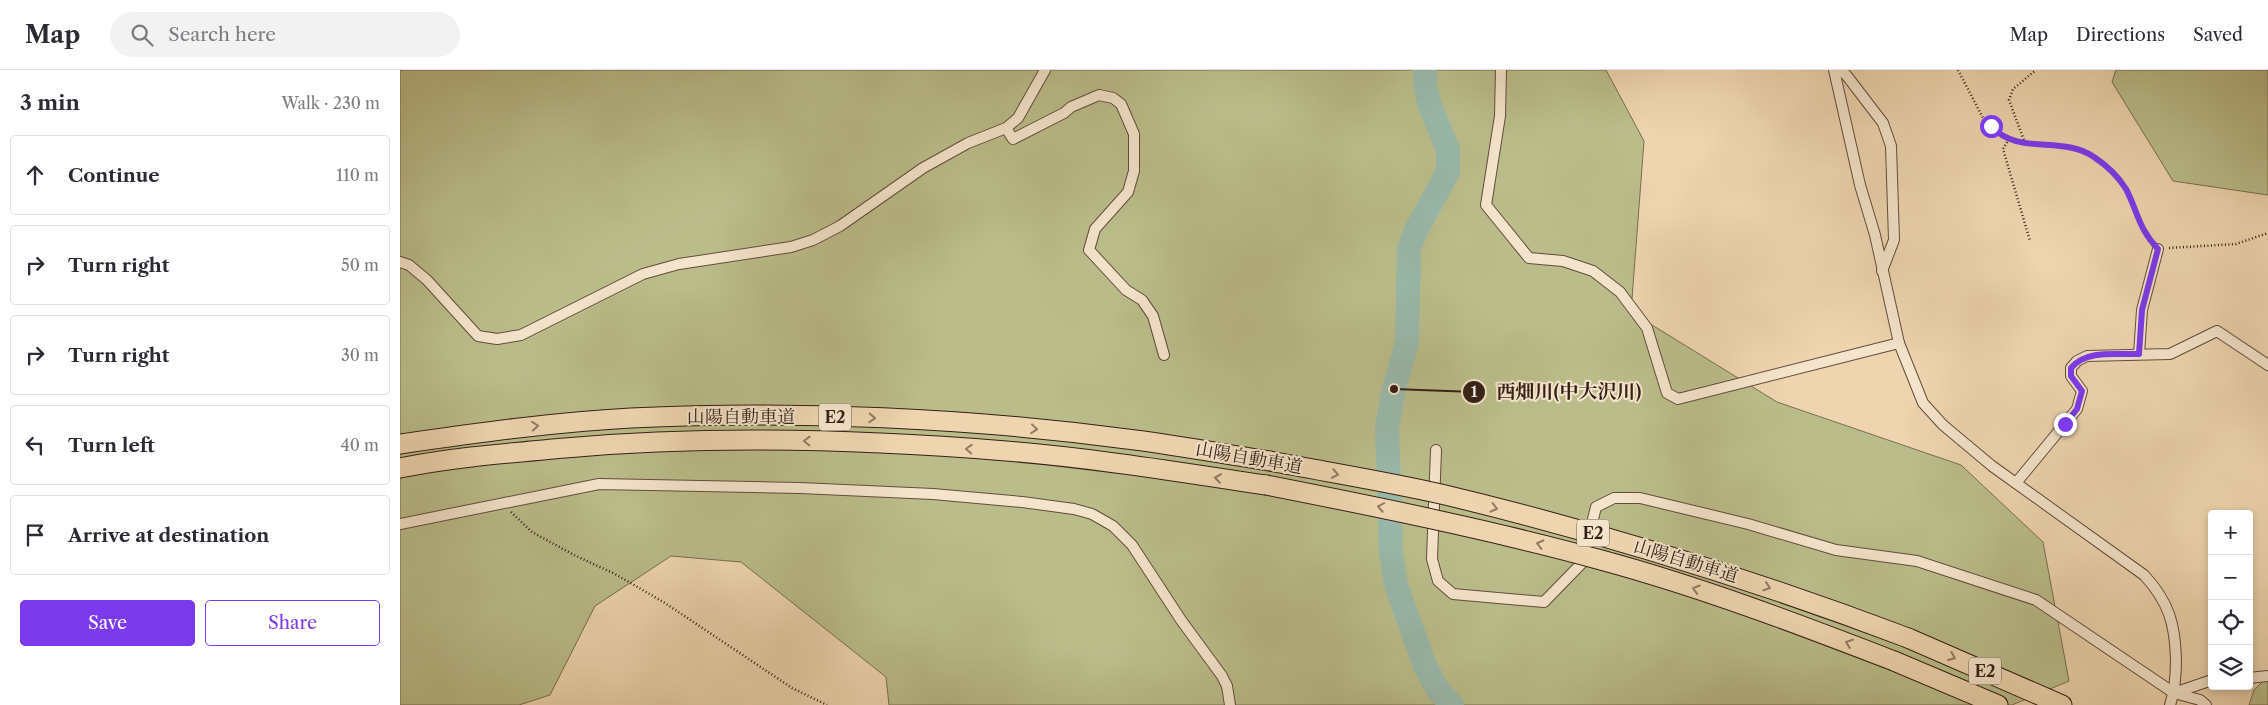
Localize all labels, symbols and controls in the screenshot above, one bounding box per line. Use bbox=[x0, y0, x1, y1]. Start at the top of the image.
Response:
search box bbox=[110, 12, 460, 57]
text: Map bbox=[25, 20, 80, 49]
icon: search bbox=[128, 21, 156, 49]
text: Search here bbox=[168, 23, 276, 46]
text: Map bbox=[2009, 24, 2048, 46]
text: Directions bbox=[2076, 24, 2165, 46]
text: Saved bbox=[2193, 24, 2243, 46]
text: 3 min bbox=[20, 90, 80, 115]
text: Walk · 230 m bbox=[281, 93, 380, 113]
route start bbox=[1980, 115, 2003, 138]
icon: ahead bbox=[21, 161, 49, 189]
text: Continue bbox=[68, 164, 160, 187]
text: 110 m bbox=[336, 165, 379, 185]
icon: right bbox=[21, 251, 49, 279]
text: Turn right bbox=[68, 254, 169, 277]
text: 50 m bbox=[341, 255, 379, 275]
icon: right bbox=[21, 341, 49, 369]
text: Turn right bbox=[68, 344, 169, 367]
text: 30 m bbox=[341, 345, 379, 365]
callout: 西畑川(中大沢川) bbox=[1462, 375, 1651, 409]
text: 西畑川(中大沢川) bbox=[1497, 380, 1641, 403]
text: 1 bbox=[1471, 382, 1478, 401]
road number: E2 bbox=[819, 404, 851, 431]
street label: 山陽自動車道 bbox=[687, 406, 795, 428]
one-way arrow bbox=[868, 413, 876, 423]
route end bbox=[2054, 413, 2077, 436]
one-way arrow bbox=[531, 421, 539, 432]
one-way arrow bbox=[1030, 423, 1038, 434]
icon: left bbox=[21, 431, 49, 459]
text: Turn left bbox=[68, 434, 155, 457]
text: 40 m bbox=[340, 435, 379, 455]
one-way arrow bbox=[803, 436, 810, 446]
street label: 山陽自動車道 bbox=[1194, 438, 1304, 478]
one-way arrow bbox=[965, 443, 973, 454]
one-way arrow bbox=[1330, 468, 1339, 478]
one-way arrow bbox=[1213, 473, 1222, 483]
one-way arrow bbox=[1489, 502, 1498, 513]
one-way arrow bbox=[1377, 503, 1386, 513]
map controls bbox=[2208, 510, 2253, 690]
button: + bbox=[2208, 510, 2253, 555]
road number: E2 bbox=[1577, 519, 1609, 546]
icon: arrive bbox=[21, 521, 49, 549]
text: Arrive at destination bbox=[68, 524, 269, 547]
street label: 山陽自動車道 bbox=[1631, 535, 1741, 587]
one-way arrow bbox=[1535, 539, 1544, 550]
button: − bbox=[2208, 555, 2253, 600]
one-way arrow bbox=[1763, 581, 1771, 591]
one-way arrow bbox=[1692, 585, 1700, 595]
button: Save bbox=[20, 600, 195, 646]
button: Share bbox=[205, 600, 380, 646]
button: locate bbox=[2208, 600, 2253, 645]
one-way arrow bbox=[1845, 639, 1854, 649]
button: layers bbox=[2208, 645, 2253, 690]
one-way arrow bbox=[1947, 651, 1956, 661]
road number: E2 bbox=[1969, 658, 2001, 684]

